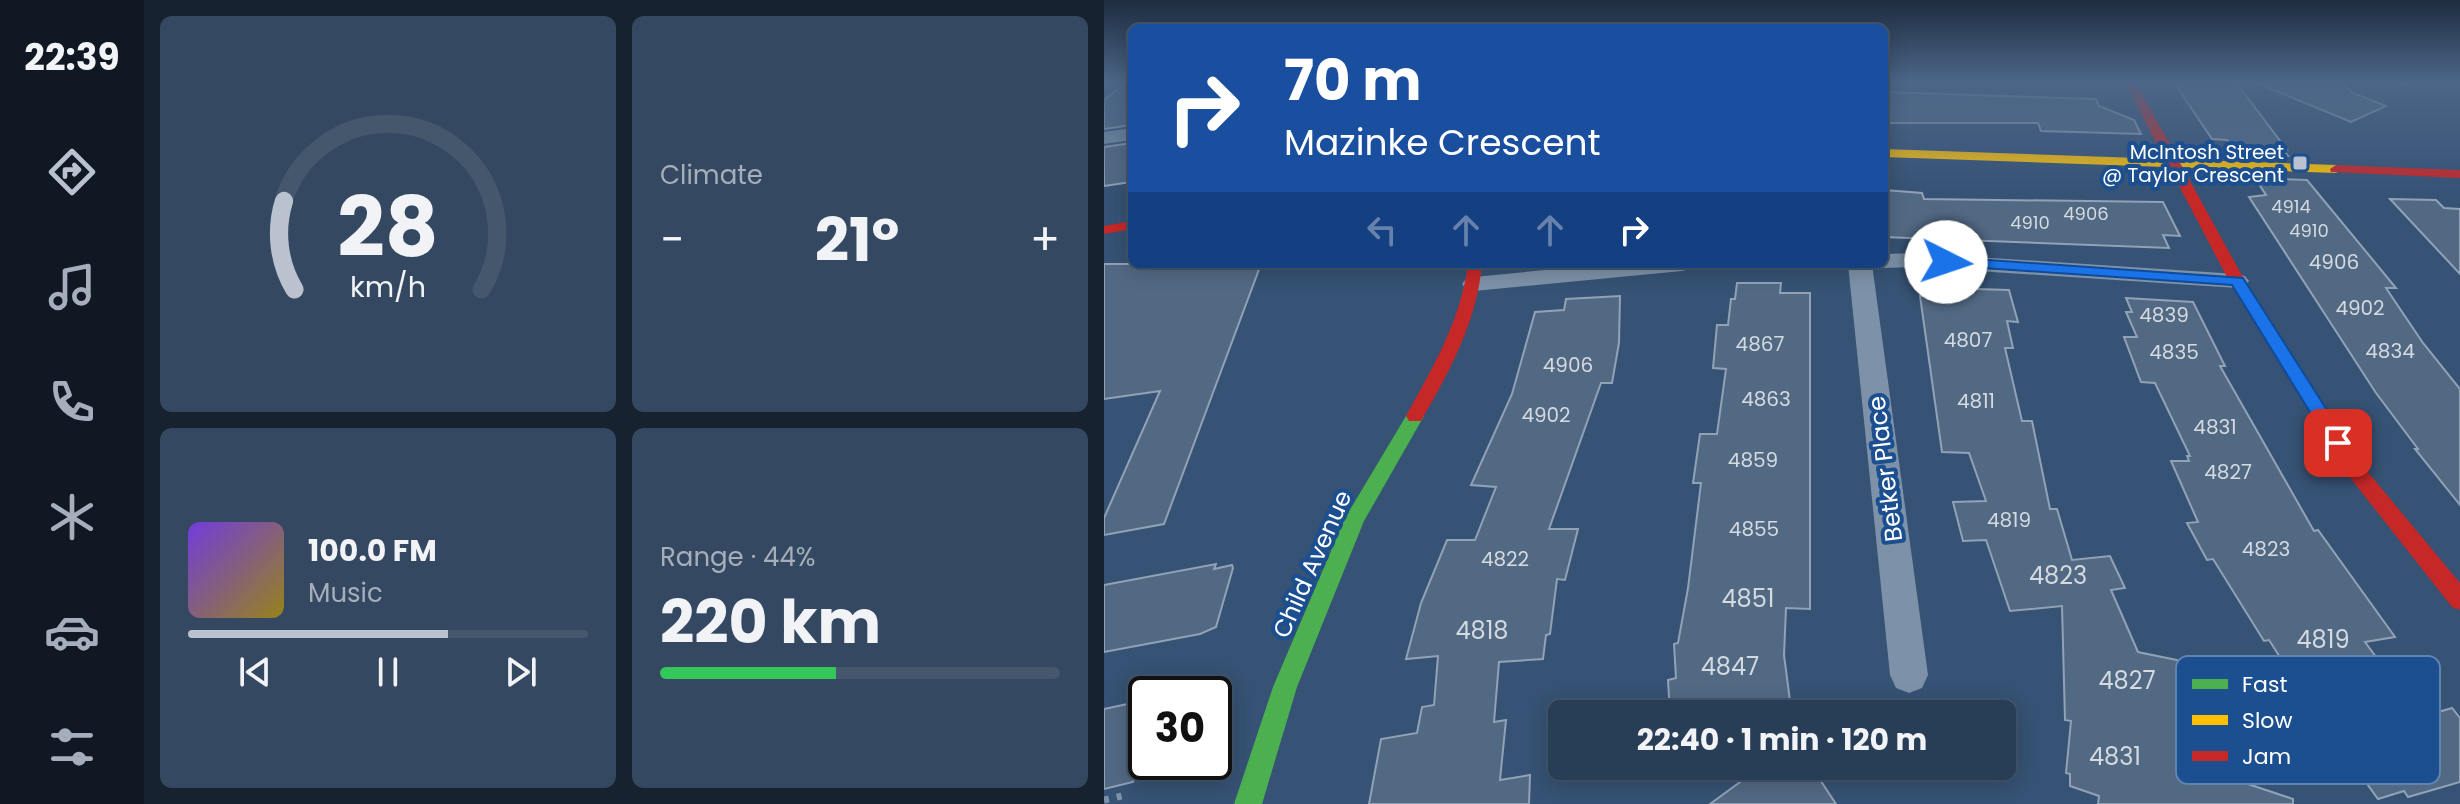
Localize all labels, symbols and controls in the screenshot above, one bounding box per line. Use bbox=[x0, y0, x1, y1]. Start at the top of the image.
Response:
text: 22:39 bbox=[24, 32, 120, 83]
text: 70 m bbox=[1284, 41, 1422, 120]
icon: right bbox=[1152, 56, 1256, 160]
text: Mazinke Crescent bbox=[1284, 117, 1601, 168]
place label: McIntosh Street @ Taylor Crescent bbox=[2102, 138, 2284, 189]
icon: directions bbox=[44, 144, 100, 200]
marker: McIntosh Street @ Taylor Crescent bbox=[2291, 154, 2309, 172]
text: Climate bbox=[660, 157, 763, 193]
text: 28 bbox=[337, 169, 439, 285]
house number: 4914 bbox=[2271, 194, 2311, 219]
text: 21° bbox=[815, 198, 899, 282]
house number: 4906 bbox=[2063, 201, 2109, 226]
icon: left bbox=[1360, 208, 1404, 252]
icon: ahead bbox=[1444, 208, 1488, 252]
icon: ahead bbox=[1528, 208, 1572, 252]
icon: right bbox=[1612, 208, 1656, 252]
text: − bbox=[660, 209, 684, 270]
text: + bbox=[1030, 209, 1060, 270]
house number: 4910 bbox=[2010, 210, 2050, 235]
house number: 4910 bbox=[2289, 218, 2329, 243]
position arrow bbox=[1904, 220, 1988, 304]
house number: 4906 bbox=[2309, 248, 2359, 276]
icon: music bbox=[44, 259, 100, 315]
text: km/h bbox=[350, 267, 426, 307]
house number: 4902 bbox=[2335, 294, 2385, 322]
house number: 4839 bbox=[2139, 301, 2189, 329]
house number: 4807 bbox=[1944, 326, 1992, 354]
house number: 4867 bbox=[1736, 330, 1784, 358]
house number: 4834 bbox=[2365, 337, 2415, 365]
house number: 4835 bbox=[2149, 338, 2199, 366]
house number: 4906 bbox=[1543, 351, 1593, 379]
icon: phone bbox=[44, 374, 100, 430]
house number: 4863 bbox=[1741, 385, 1791, 413]
house number: 4811 bbox=[1957, 387, 1995, 415]
street label: Betker Place bbox=[1860, 394, 1910, 544]
house number: 4902 bbox=[1521, 401, 1571, 429]
pin bbox=[2304, 409, 2372, 477]
house number: 4831 bbox=[2193, 413, 2237, 441]
icon: arrive bbox=[2316, 421, 2360, 465]
house number: 4859 bbox=[1728, 446, 1778, 474]
house number: 4827 bbox=[2204, 458, 2252, 486]
street label: Child Avenue bbox=[1265, 485, 1359, 643]
icon: climate bbox=[44, 489, 100, 545]
house number: 4819 bbox=[1987, 506, 2031, 534]
house number: 4855 bbox=[1729, 515, 1779, 543]
text: 100.0 FM bbox=[308, 529, 437, 572]
house number: 4823 bbox=[2242, 535, 2290, 563]
text: Range · 44% bbox=[660, 539, 816, 575]
house number: 4822 bbox=[1481, 545, 1529, 573]
house number: 4823 bbox=[2029, 559, 2087, 592]
text: Music bbox=[308, 575, 383, 611]
text: 220 km bbox=[660, 580, 881, 664]
house number: 4851 bbox=[1722, 582, 1775, 615]
icon: car bbox=[44, 604, 100, 660]
house number: 4818 bbox=[1455, 614, 1509, 647]
house number: 4819 bbox=[2296, 623, 2350, 656]
icon: previous bbox=[233, 650, 277, 694]
icon: pause bbox=[366, 650, 410, 694]
icon: next bbox=[499, 650, 543, 694]
house number: 4847 bbox=[1701, 650, 1759, 683]
legend bbox=[2176, 656, 2440, 784]
house number: 4827 bbox=[2098, 664, 2156, 697]
text: Fast bbox=[2242, 669, 2287, 700]
speed limit sign: 30 bbox=[1128, 676, 1232, 780]
text: Slow bbox=[2242, 705, 2292, 736]
text: 22:40 · 1 min · 120 m bbox=[1637, 718, 1927, 761]
icon: filters bbox=[44, 719, 100, 775]
house number: 4831 bbox=[2089, 740, 2141, 773]
text: Jam bbox=[2242, 741, 2291, 772]

